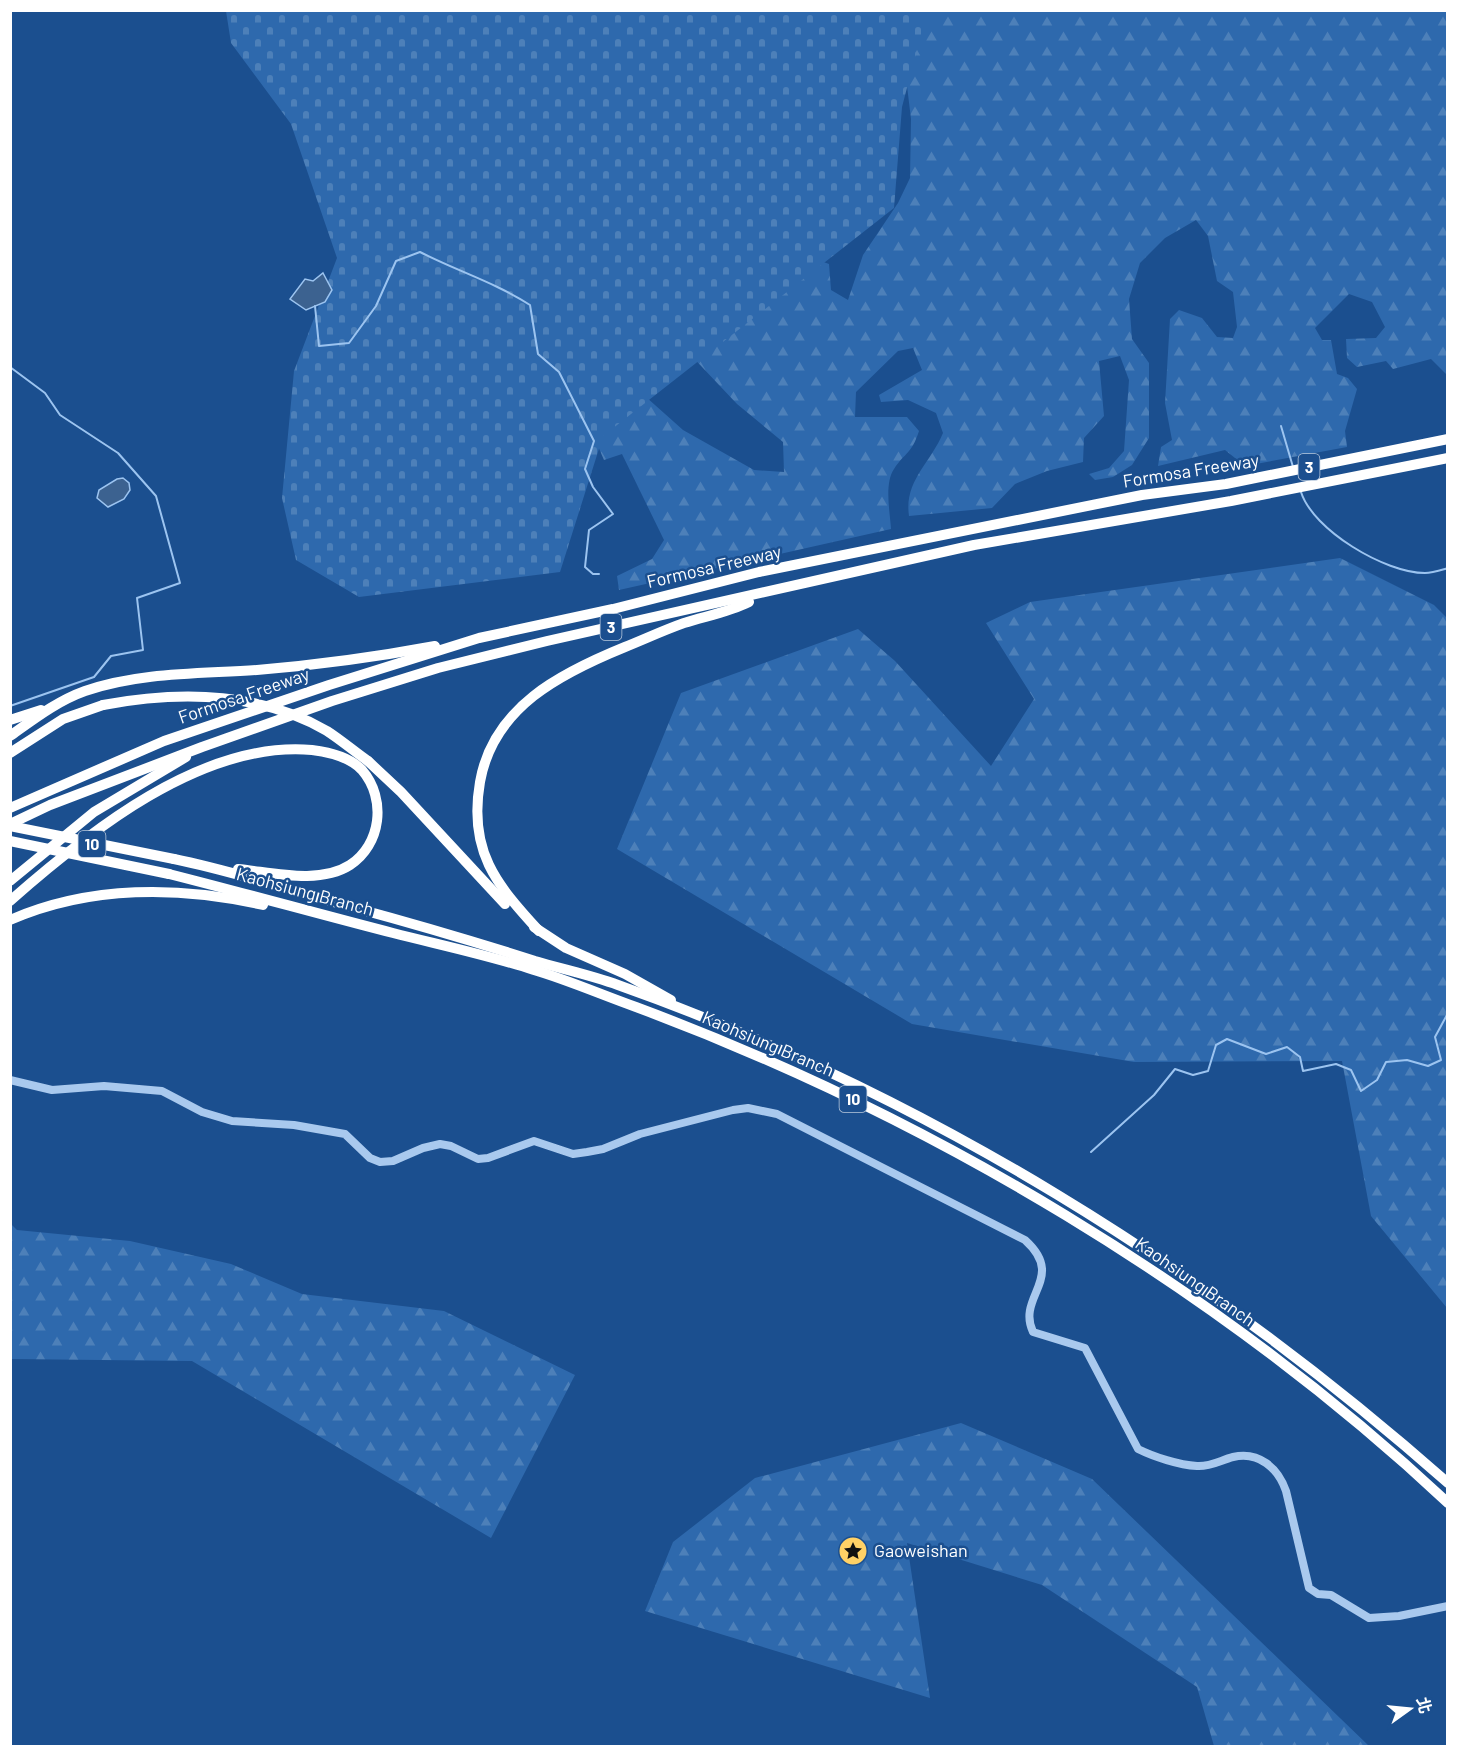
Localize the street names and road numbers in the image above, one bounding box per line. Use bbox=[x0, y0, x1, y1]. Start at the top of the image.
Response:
street label: Formosa Freeway bbox=[1121, 448, 1260, 492]
road number: 3 bbox=[1298, 454, 1320, 480]
street label: Formosa Freeway bbox=[644, 540, 783, 592]
road number: 3 bbox=[600, 614, 622, 640]
street label: Formosa Freeway bbox=[175, 662, 312, 728]
road number: 10 bbox=[78, 831, 106, 857]
street label: Kaohsiung Branch bbox=[234, 862, 376, 920]
street label: Kaohsiung Branch bbox=[699, 1005, 838, 1081]
road number: 10 bbox=[840, 1086, 866, 1112]
street label: Kaohsiung Branch bbox=[1131, 1232, 1260, 1331]

